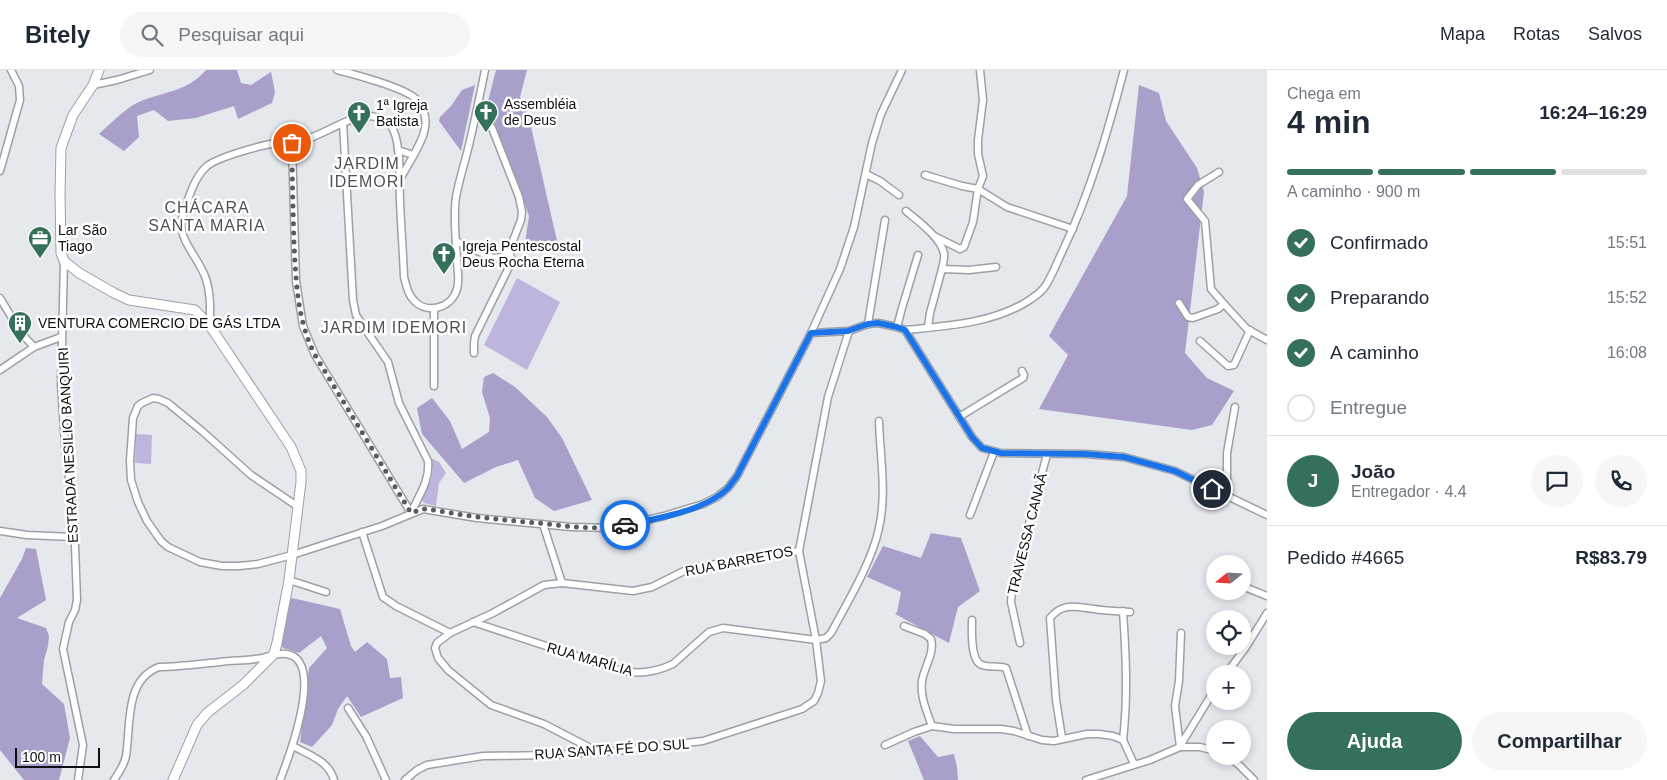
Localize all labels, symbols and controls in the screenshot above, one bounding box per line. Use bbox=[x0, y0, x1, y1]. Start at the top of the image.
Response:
search box bbox=[120, 12, 470, 57]
text: Bitely bbox=[25, 21, 90, 48]
icon: search bbox=[138, 21, 166, 49]
text: Pesquisar aqui bbox=[178, 24, 304, 45]
text: Mapa bbox=[1440, 24, 1485, 44]
text: Rotas bbox=[1513, 24, 1560, 44]
text: Salvos bbox=[1588, 24, 1642, 44]
text: Chega em bbox=[1287, 85, 1361, 102]
place label: Assembléia de Deus bbox=[504, 96, 577, 128]
place label: 1ª Igreja Batista bbox=[376, 97, 428, 129]
church icon: Assembléia de Deus bbox=[473, 99, 499, 133]
church icon: 1ª Igreja Batista bbox=[346, 100, 372, 134]
text: 16:24–16:29 bbox=[1539, 102, 1647, 123]
text: 4 min bbox=[1287, 104, 1371, 140]
pin bbox=[271, 122, 313, 164]
icon: bag bbox=[278, 129, 306, 157]
district label: JARDIM IDEMORI bbox=[329, 155, 405, 190]
text: A caminho · 900 m bbox=[1287, 183, 1420, 200]
district label: CHÁCARA SANTA MARIA bbox=[148, 198, 266, 234]
place label: Lar São Tiago bbox=[58, 222, 107, 254]
office icon: Lar São Tiago bbox=[27, 225, 53, 259]
icon: check bbox=[1287, 229, 1315, 257]
text: Confirmado bbox=[1330, 232, 1428, 253]
text: 15:51 bbox=[1607, 234, 1647, 251]
place label: Igreja Pentescostal Deus Rocha Eterna bbox=[462, 238, 584, 270]
church icon: Igreja Pentescostal Deus Rocha Eterna bbox=[431, 241, 457, 275]
icon: check bbox=[1287, 284, 1315, 312]
text: Preparando bbox=[1330, 287, 1429, 308]
text: 15:52 bbox=[1607, 289, 1647, 306]
building icon: VENTURA COMERCIO DE GÁS LTDA bbox=[7, 310, 33, 344]
place label: VENTURA COMERCIO DE GÁS LTDA bbox=[38, 315, 281, 331]
district label: JARDIM IDEMORI bbox=[321, 319, 467, 336]
icon: check bbox=[1287, 339, 1315, 367]
text: A caminho bbox=[1330, 342, 1419, 363]
text: 16:08 bbox=[1607, 344, 1647, 361]
street label: ESTRADA NESILIO BANQUIRI bbox=[55, 347, 81, 543]
text: Entregue bbox=[1330, 397, 1407, 418]
button: chat bbox=[1531, 455, 1583, 507]
button: phone bbox=[1595, 455, 1647, 507]
text: João bbox=[1351, 461, 1395, 482]
pin bbox=[1191, 468, 1233, 510]
text: J bbox=[1308, 470, 1318, 491]
street label: TRAVESSA CANAÃ bbox=[1004, 471, 1050, 597]
icon: home bbox=[1198, 475, 1226, 503]
text: Entregador · 4.4 bbox=[1351, 483, 1467, 500]
courier bbox=[600, 500, 650, 550]
icon: car bbox=[611, 511, 639, 539]
street label: RUA BARRETOS bbox=[684, 543, 794, 579]
text: Pedido #4665 bbox=[1287, 547, 1404, 568]
text: R$83.79 bbox=[1575, 547, 1647, 568]
north arrow bbox=[1206, 555, 1251, 600]
map controls bbox=[1206, 555, 1251, 765]
button: locate bbox=[1206, 610, 1251, 655]
street label: RUA MARÍLIA bbox=[545, 639, 635, 679]
button: + bbox=[1206, 665, 1251, 710]
button: Ajuda bbox=[1287, 712, 1462, 770]
button: Compartilhar bbox=[1472, 712, 1647, 770]
button: − bbox=[1206, 720, 1251, 765]
street label: RUA SANTA FÉ DO SUL bbox=[534, 736, 690, 762]
scale bar bbox=[15, 745, 100, 768]
text: 100 m bbox=[22, 749, 61, 765]

